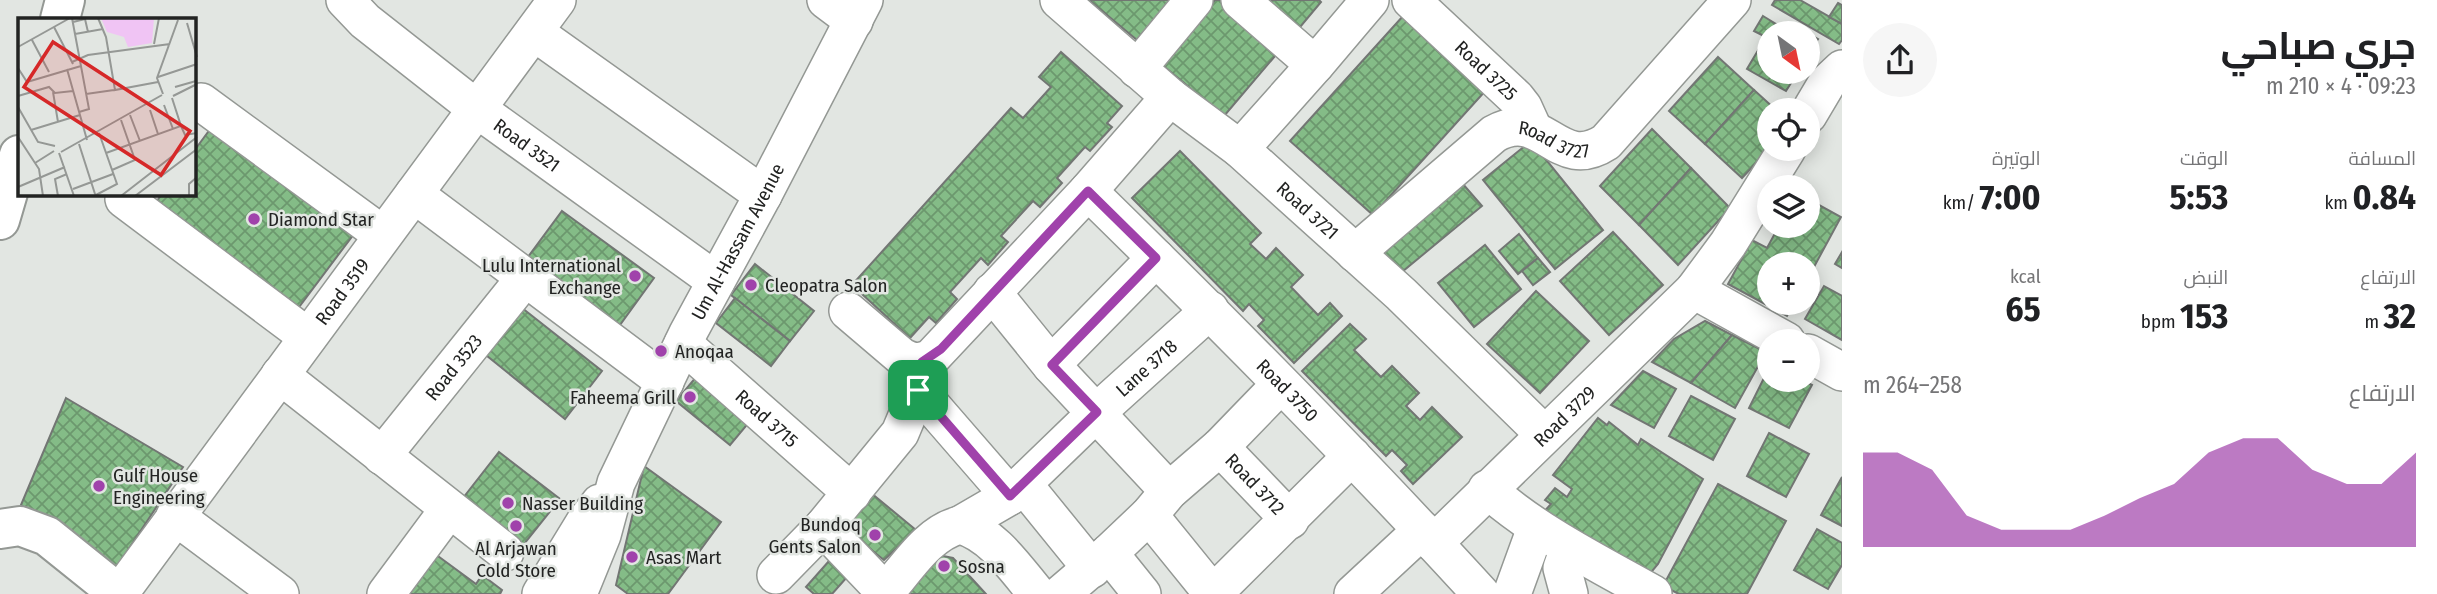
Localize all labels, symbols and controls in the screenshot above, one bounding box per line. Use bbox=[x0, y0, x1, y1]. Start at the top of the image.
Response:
inset map bbox=[18, 18, 196, 196]
north arrow bbox=[1757, 21, 1820, 84]
map controls bbox=[1757, 21, 1820, 392]
button: share bbox=[1863, 23, 1937, 97]
text: جري صباحي bbox=[2221, 23, 2416, 69]
street label: Road 3725 bbox=[1450, 36, 1522, 105]
text: 09:23 · 4 × 210 m bbox=[2266, 72, 2416, 100]
button: locate bbox=[1757, 98, 1820, 161]
street label: Road 3521 bbox=[489, 113, 565, 177]
street label: Road 3727 bbox=[1517, 115, 1591, 162]
text: الوتيرة bbox=[1992, 147, 2041, 170]
text: الوقت bbox=[2180, 147, 2228, 170]
text: المسافة bbox=[2348, 147, 2416, 170]
street label: Um Al-Hassam Avenue bbox=[686, 159, 789, 324]
button: layers bbox=[1757, 175, 1820, 238]
street label: Road 3721 bbox=[1272, 176, 1344, 244]
text: 7:00 bbox=[1980, 176, 2041, 218]
text: 5:53 bbox=[2169, 176, 2228, 218]
text: 0.84 bbox=[2352, 176, 2416, 218]
text: /km bbox=[1943, 191, 1980, 214]
text: km bbox=[2324, 191, 2352, 214]
place label: Diamond Star bbox=[268, 208, 374, 231]
marker: Diamond Star bbox=[246, 211, 262, 227]
button: + bbox=[1757, 252, 1820, 315]
street label: Road 3519 bbox=[310, 254, 374, 329]
place label: Lulu International Exchange bbox=[482, 254, 621, 299]
text: kcal bbox=[2010, 265, 2041, 288]
text: النبض bbox=[2184, 266, 2228, 289]
text: الارتفاع bbox=[2360, 266, 2416, 289]
marker: Lulu International Exchange bbox=[627, 268, 643, 284]
place label: Cleopatra Salon bbox=[765, 274, 888, 297]
marker: Cleopatra Salon bbox=[743, 277, 759, 293]
text: 65 bbox=[2005, 288, 2041, 330]
text: 153 bbox=[2180, 295, 2228, 337]
text: 32 bbox=[2384, 295, 2416, 337]
text: bpm bbox=[2141, 310, 2180, 333]
text: m bbox=[2364, 310, 2384, 333]
button: − bbox=[1757, 329, 1820, 392]
street label: Road 3523 bbox=[420, 330, 487, 405]
street label: Lane 3718 bbox=[1111, 334, 1181, 401]
place label: Anoqaa bbox=[675, 340, 734, 363]
marker: Anoqaa bbox=[653, 343, 669, 359]
street label: Road 3750 bbox=[1252, 354, 1323, 426]
pin bbox=[888, 360, 948, 420]
icon: arrive bbox=[899, 371, 937, 409]
text: 258–264 m bbox=[1863, 371, 1962, 399]
text: الارتفاع bbox=[2349, 379, 2416, 407]
street label: Road 3729 bbox=[1529, 381, 1600, 451]
street label: Road 3715 bbox=[731, 384, 803, 452]
place label: Faheema Grill bbox=[570, 386, 676, 409]
marker: Faheema Grill bbox=[682, 389, 698, 405]
street label: Road 3712 bbox=[1221, 449, 1290, 519]
place label: Gulf House Engineering bbox=[113, 464, 205, 509]
marker: Gulf House Engineering bbox=[91, 478, 107, 494]
place label: Nasser Building bbox=[522, 492, 643, 515]
marker: Nasser Building bbox=[500, 495, 516, 511]
place label: Bundoq Gents Salon bbox=[768, 513, 861, 558]
marker: Al Arjawan Cold Store bbox=[508, 518, 524, 534]
marker: Bundoq Gents Salon bbox=[867, 527, 883, 543]
place label: Al Arjawan Cold Store bbox=[475, 537, 557, 582]
place label: Asas Mart bbox=[646, 546, 722, 569]
marker: Asas Mart bbox=[624, 549, 640, 565]
place label: Sosna bbox=[958, 555, 1005, 578]
marker: Sosna bbox=[936, 558, 952, 574]

